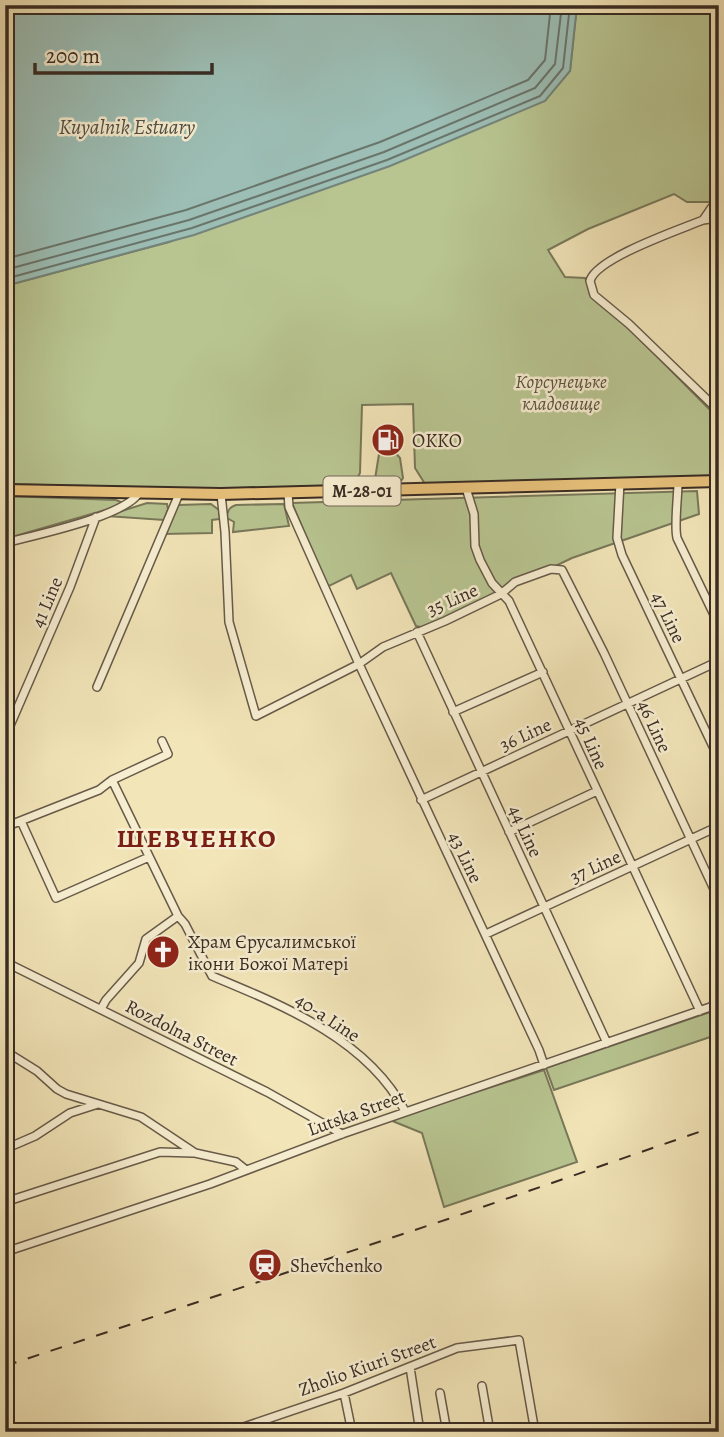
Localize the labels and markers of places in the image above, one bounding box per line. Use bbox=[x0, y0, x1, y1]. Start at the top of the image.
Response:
fuel station icon: OKKO bbox=[369, 421, 407, 459]
place label: OKKO bbox=[412, 428, 462, 454]
place label: Храм Єрусалимської ікони Божої Матері bbox=[188, 929, 357, 977]
church icon: Храм Єрусалимської ікони Божої Матері bbox=[144, 933, 182, 971]
station icon: Shevchenko bbox=[246, 1246, 284, 1284]
place label: Shevchenko bbox=[290, 1253, 382, 1279]

